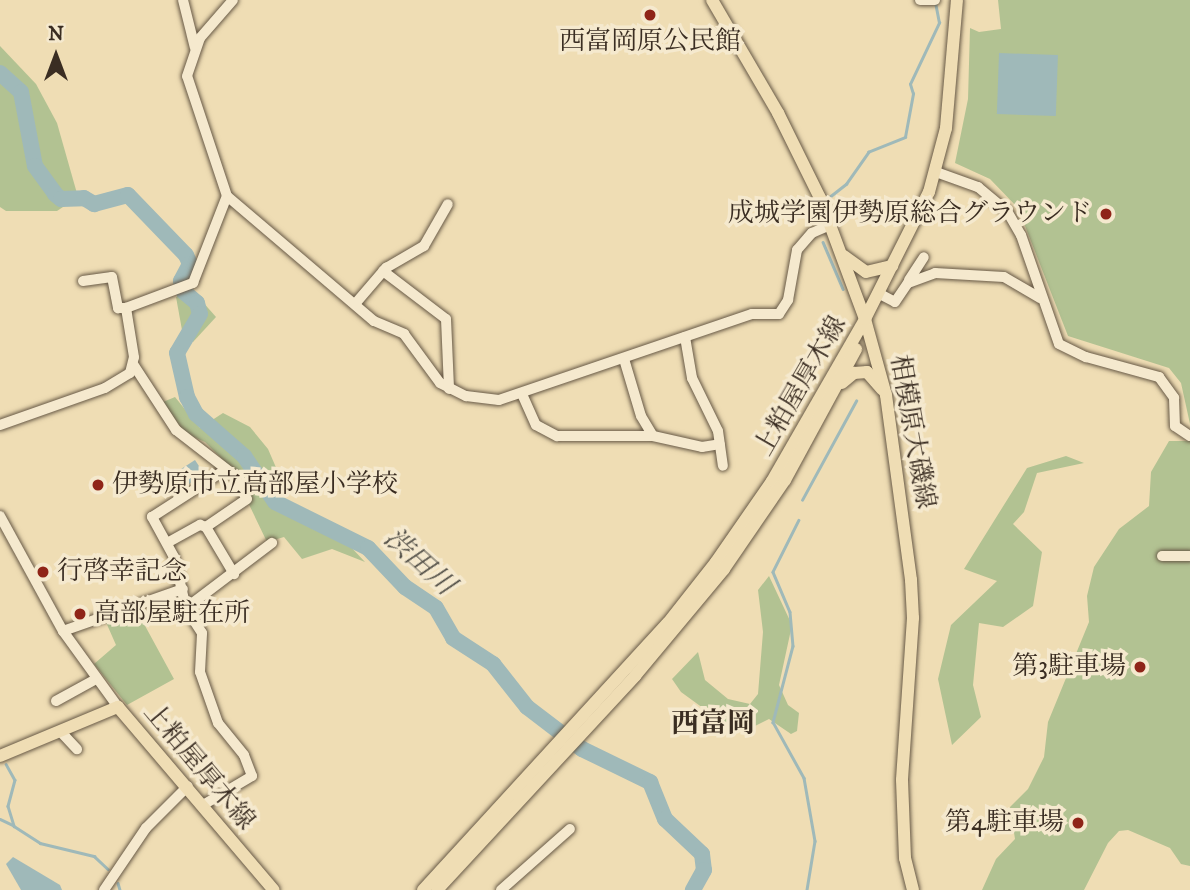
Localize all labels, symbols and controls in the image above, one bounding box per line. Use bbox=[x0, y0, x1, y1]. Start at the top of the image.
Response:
marker: 西富岡原公民館 bbox=[642, 7, 658, 23]
north arrow bbox=[21, 21, 91, 91]
text: N bbox=[48, 23, 64, 46]
place label: 西富岡原公民館 bbox=[559, 26, 741, 58]
place label: 成城学園伊勢原総合グラウンド bbox=[728, 198, 1092, 230]
marker: 成城学園伊勢原総合グラウンド bbox=[1098, 206, 1114, 222]
street label: 上粕屋厚木線 bbox=[748, 311, 854, 461]
street label: 相模原大磯線 bbox=[883, 352, 941, 512]
place label: 伊勢原市立高部屋小学校 bbox=[112, 469, 398, 501]
marker: 伊勢原市立高部屋小学校 bbox=[90, 477, 106, 493]
water label: 渋田川 bbox=[377, 521, 461, 603]
place label: 行啓幸記念 bbox=[57, 556, 187, 588]
marker: 行啓幸記念 bbox=[35, 564, 51, 580]
place label: 高部屋駐在所 bbox=[94, 598, 250, 630]
marker: 高部屋駐在所 bbox=[72, 606, 88, 622]
place label: 第3駐車場 bbox=[1012, 651, 1126, 683]
marker: 第3駐車場 bbox=[1132, 659, 1148, 675]
street label: 上粕屋厚木線 bbox=[137, 697, 261, 837]
district label: 西富岡 bbox=[671, 707, 755, 741]
place label: 第4駐車場 bbox=[945, 807, 1064, 839]
marker: 第4駐車場 bbox=[1070, 815, 1086, 831]

